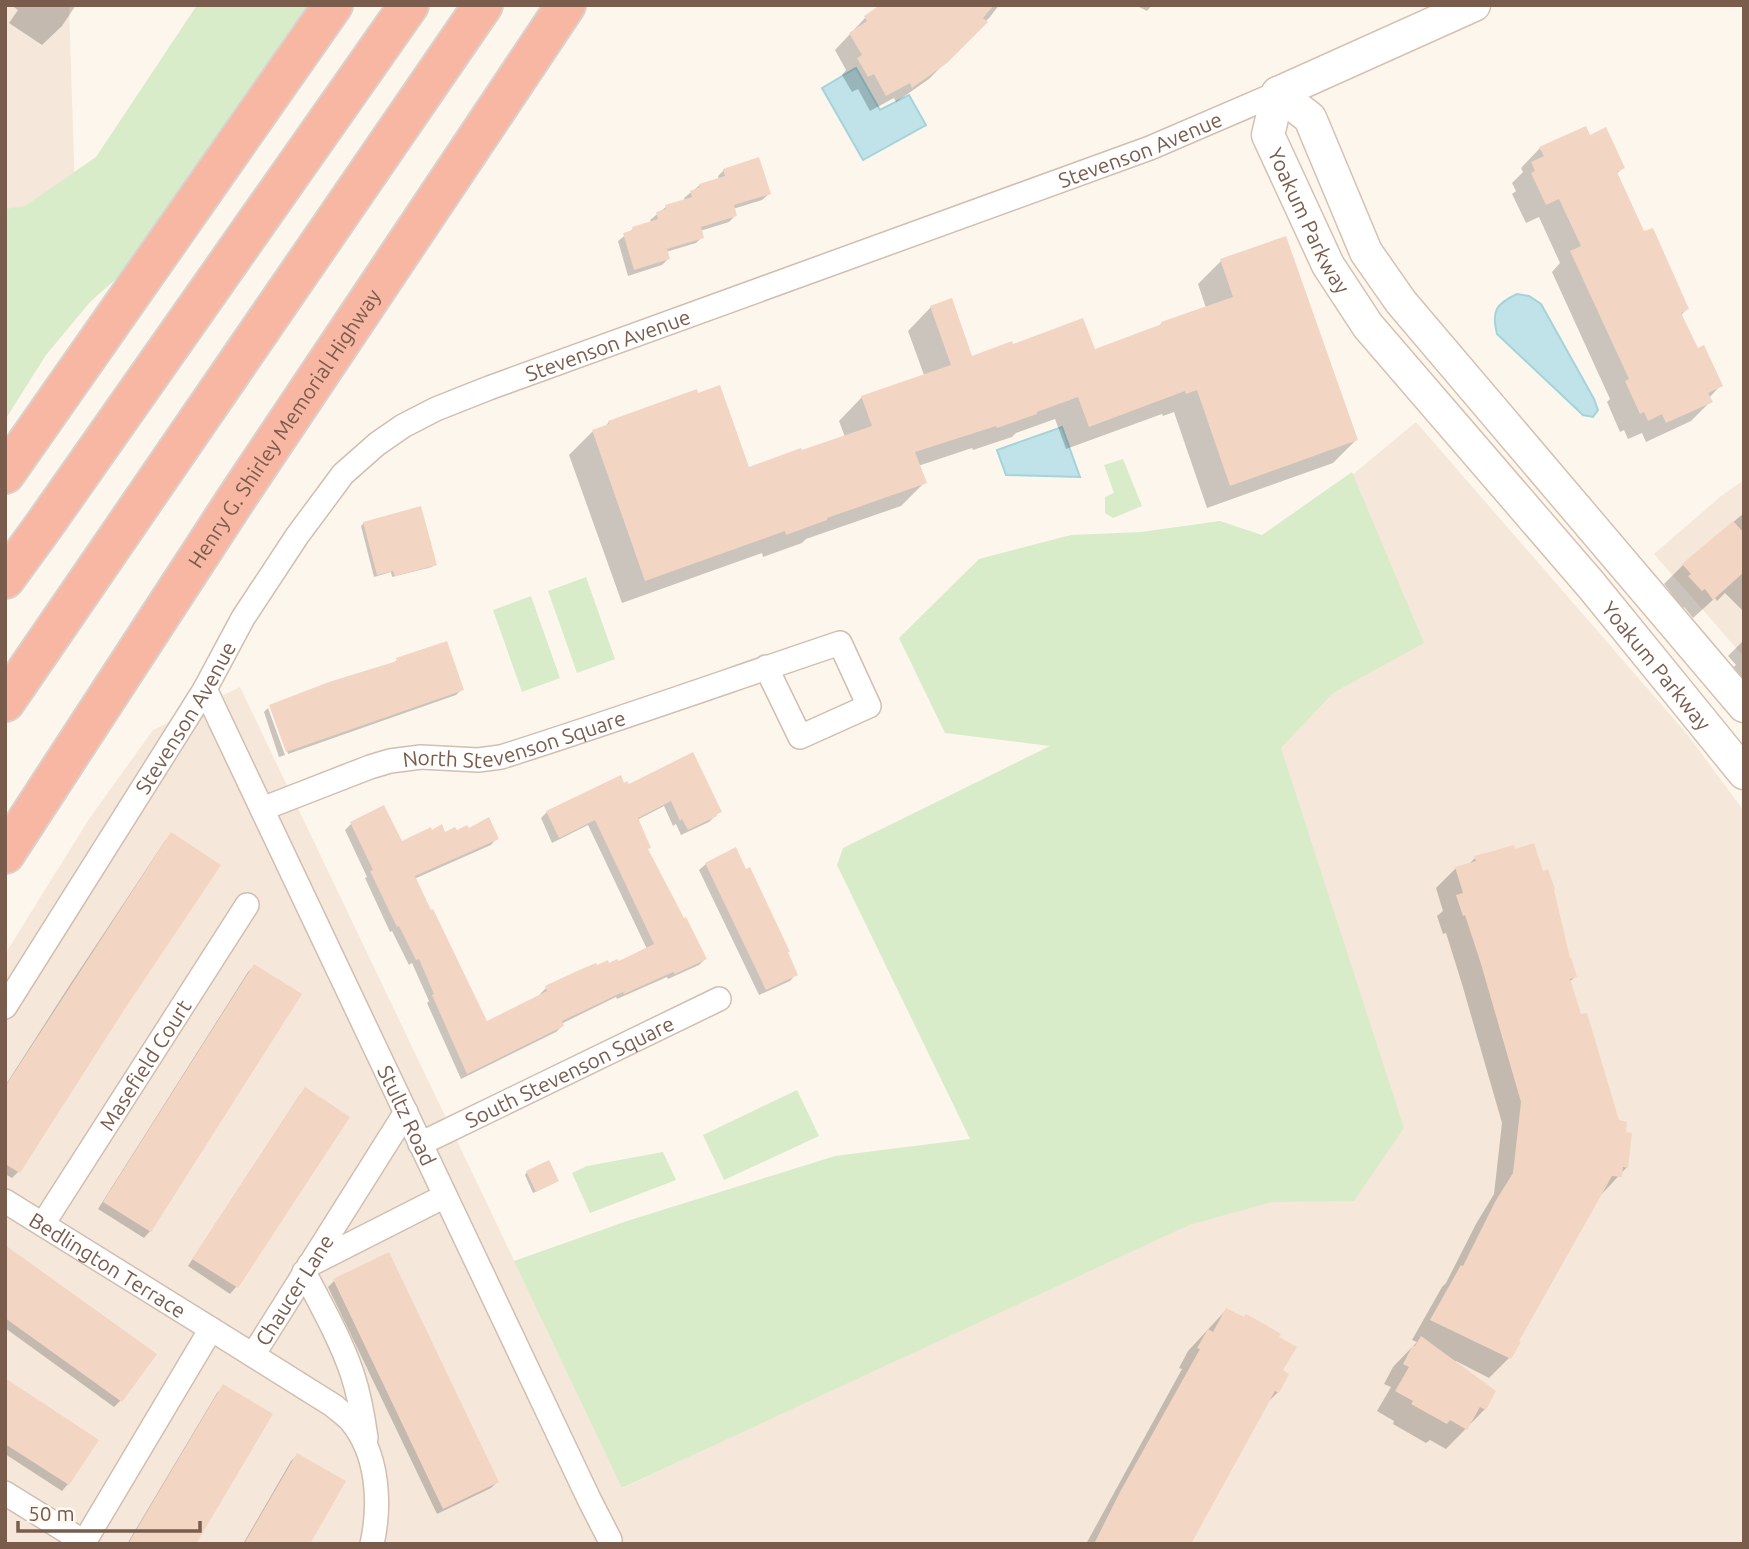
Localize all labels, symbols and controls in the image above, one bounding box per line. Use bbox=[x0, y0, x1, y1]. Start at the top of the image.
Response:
street label: Stevenson Avenue bbox=[1055, 107, 1225, 192]
street label: Yoakum Parkway bbox=[1264, 144, 1355, 298]
street label: Henry G. Shirley Memorial Highway bbox=[183, 284, 385, 572]
street label: Stevenson Avenue bbox=[522, 304, 693, 386]
street label: Yoakum Parkway bbox=[1597, 596, 1716, 735]
street label: Stevenson Avenue bbox=[130, 637, 240, 798]
street label: North Stevenson Square bbox=[401, 705, 629, 772]
street label: Masefield Court bbox=[94, 995, 195, 1135]
street label: South Stevenson Square bbox=[461, 1011, 678, 1132]
street label: Stultz Road bbox=[373, 1062, 441, 1169]
street label: Bedlington Terrace bbox=[25, 1207, 190, 1322]
street label: Chaucer Lane bbox=[250, 1230, 338, 1350]
scale bar bbox=[18, 1490, 200, 1534]
text: 50 m bbox=[28, 1501, 75, 1525]

